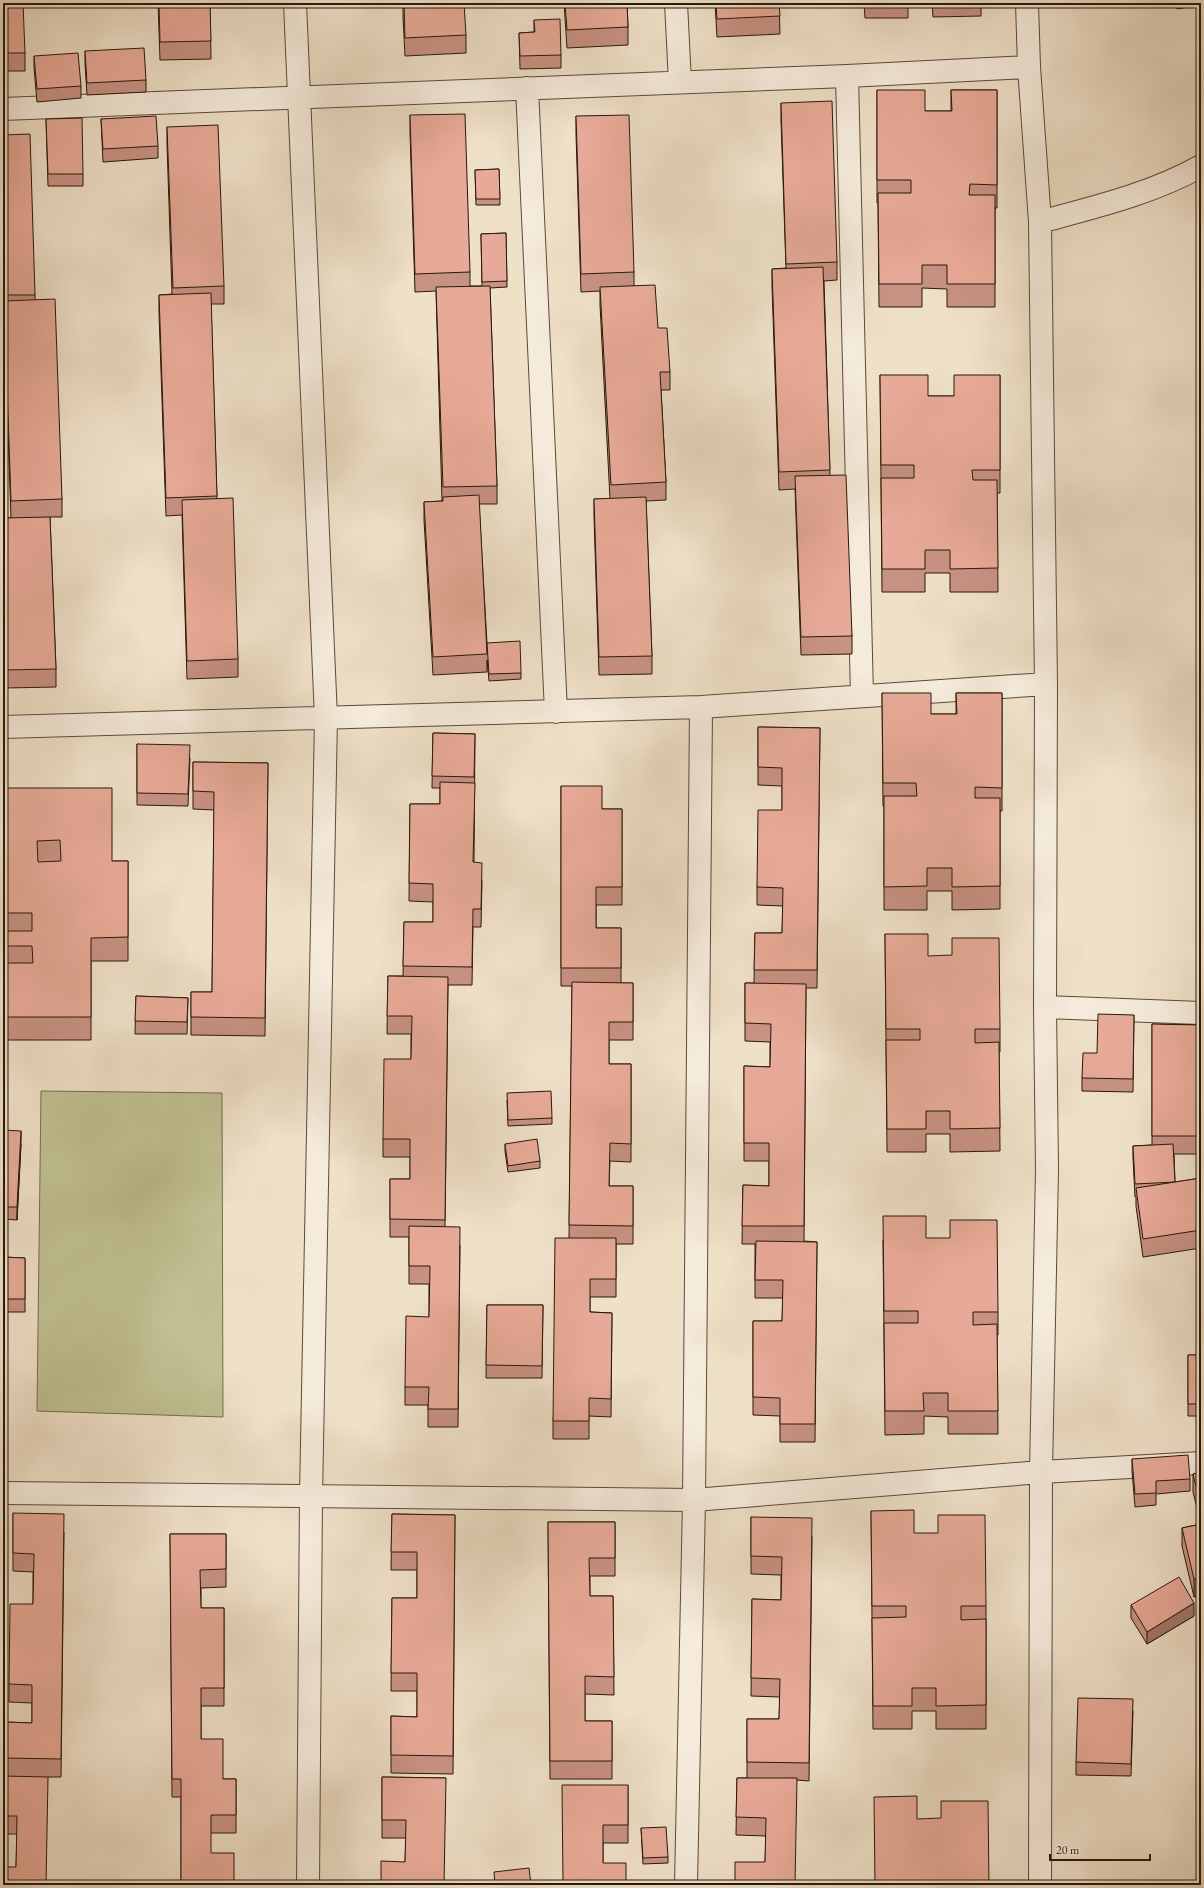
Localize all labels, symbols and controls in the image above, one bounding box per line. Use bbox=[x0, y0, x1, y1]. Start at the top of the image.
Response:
scale bar bbox=[1050, 1836, 1150, 1862]
text: 20 m bbox=[1056, 1842, 1080, 1858]

